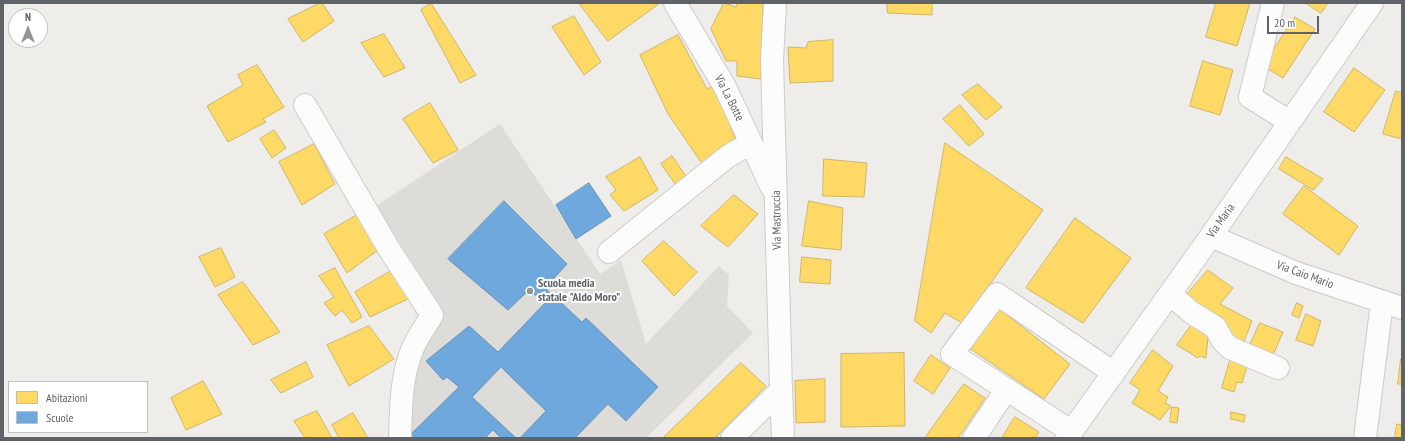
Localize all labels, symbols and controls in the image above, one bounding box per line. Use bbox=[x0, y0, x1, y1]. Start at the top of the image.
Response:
north arrow bbox=[8, 8, 48, 48]
scale bar bbox=[1269, 8, 1321, 34]
text: N bbox=[25, 10, 31, 24]
text: 20 m bbox=[1274, 15, 1295, 30]
street label: Via La Botte bbox=[711, 72, 747, 124]
street label: Via Mastruccia bbox=[769, 190, 785, 250]
street label: Via Maria bbox=[1204, 201, 1238, 241]
street label: Via Caio Mario bbox=[1275, 258, 1335, 292]
place label: Scuola media statale "Aldo Moro" bbox=[538, 277, 620, 305]
marker: Scuola media statale "Aldo Moro" bbox=[525, 286, 535, 296]
legend bbox=[8, 381, 148, 433]
text: Abitazioni bbox=[46, 390, 88, 405]
text: Scuole bbox=[46, 410, 74, 425]

